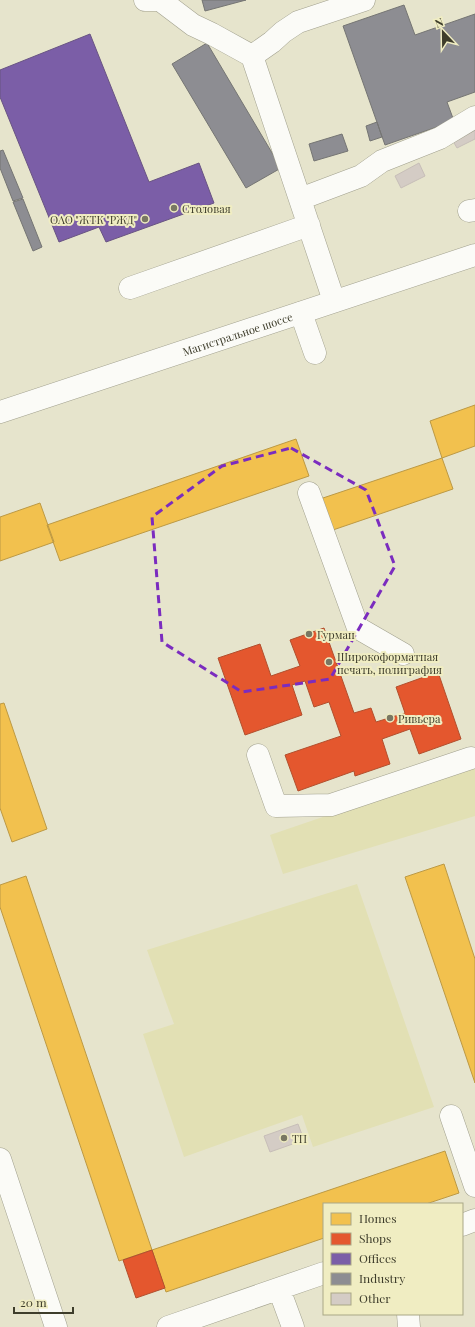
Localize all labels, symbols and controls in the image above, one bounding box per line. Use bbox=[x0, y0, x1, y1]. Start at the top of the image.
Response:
north arrow bbox=[423, 12, 463, 52]
text: N bbox=[433, 14, 446, 31]
place label: Столовая bbox=[182, 201, 231, 216]
marker: Столовая bbox=[169, 203, 179, 213]
place label: ОАО "ЖТК "РЖД" bbox=[50, 212, 137, 227]
marker: ОАО "ЖТК "РЖД" bbox=[140, 214, 150, 224]
street label: Магистральное шоссе bbox=[180, 308, 295, 359]
place label: Гурман bbox=[317, 627, 355, 642]
marker: Гурман bbox=[304, 629, 314, 639]
place label: Широкоформатная печать, полиграфия bbox=[337, 649, 442, 677]
marker: Широкоформатная печать, полиграфия bbox=[324, 657, 334, 667]
place label: Ривьера bbox=[398, 711, 441, 726]
marker: Ривьера bbox=[385, 713, 395, 723]
place label: ТП bbox=[292, 1131, 307, 1146]
marker: ТП bbox=[279, 1133, 289, 1143]
legend bbox=[323, 1203, 463, 1315]
text: Homes bbox=[359, 1210, 397, 1226]
text: Shops bbox=[359, 1230, 391, 1246]
text: Offices bbox=[359, 1250, 396, 1266]
text: Industry bbox=[359, 1270, 405, 1286]
scale bar bbox=[14, 1289, 73, 1315]
text: Other bbox=[359, 1290, 391, 1306]
text: 20 m bbox=[20, 1294, 47, 1310]

